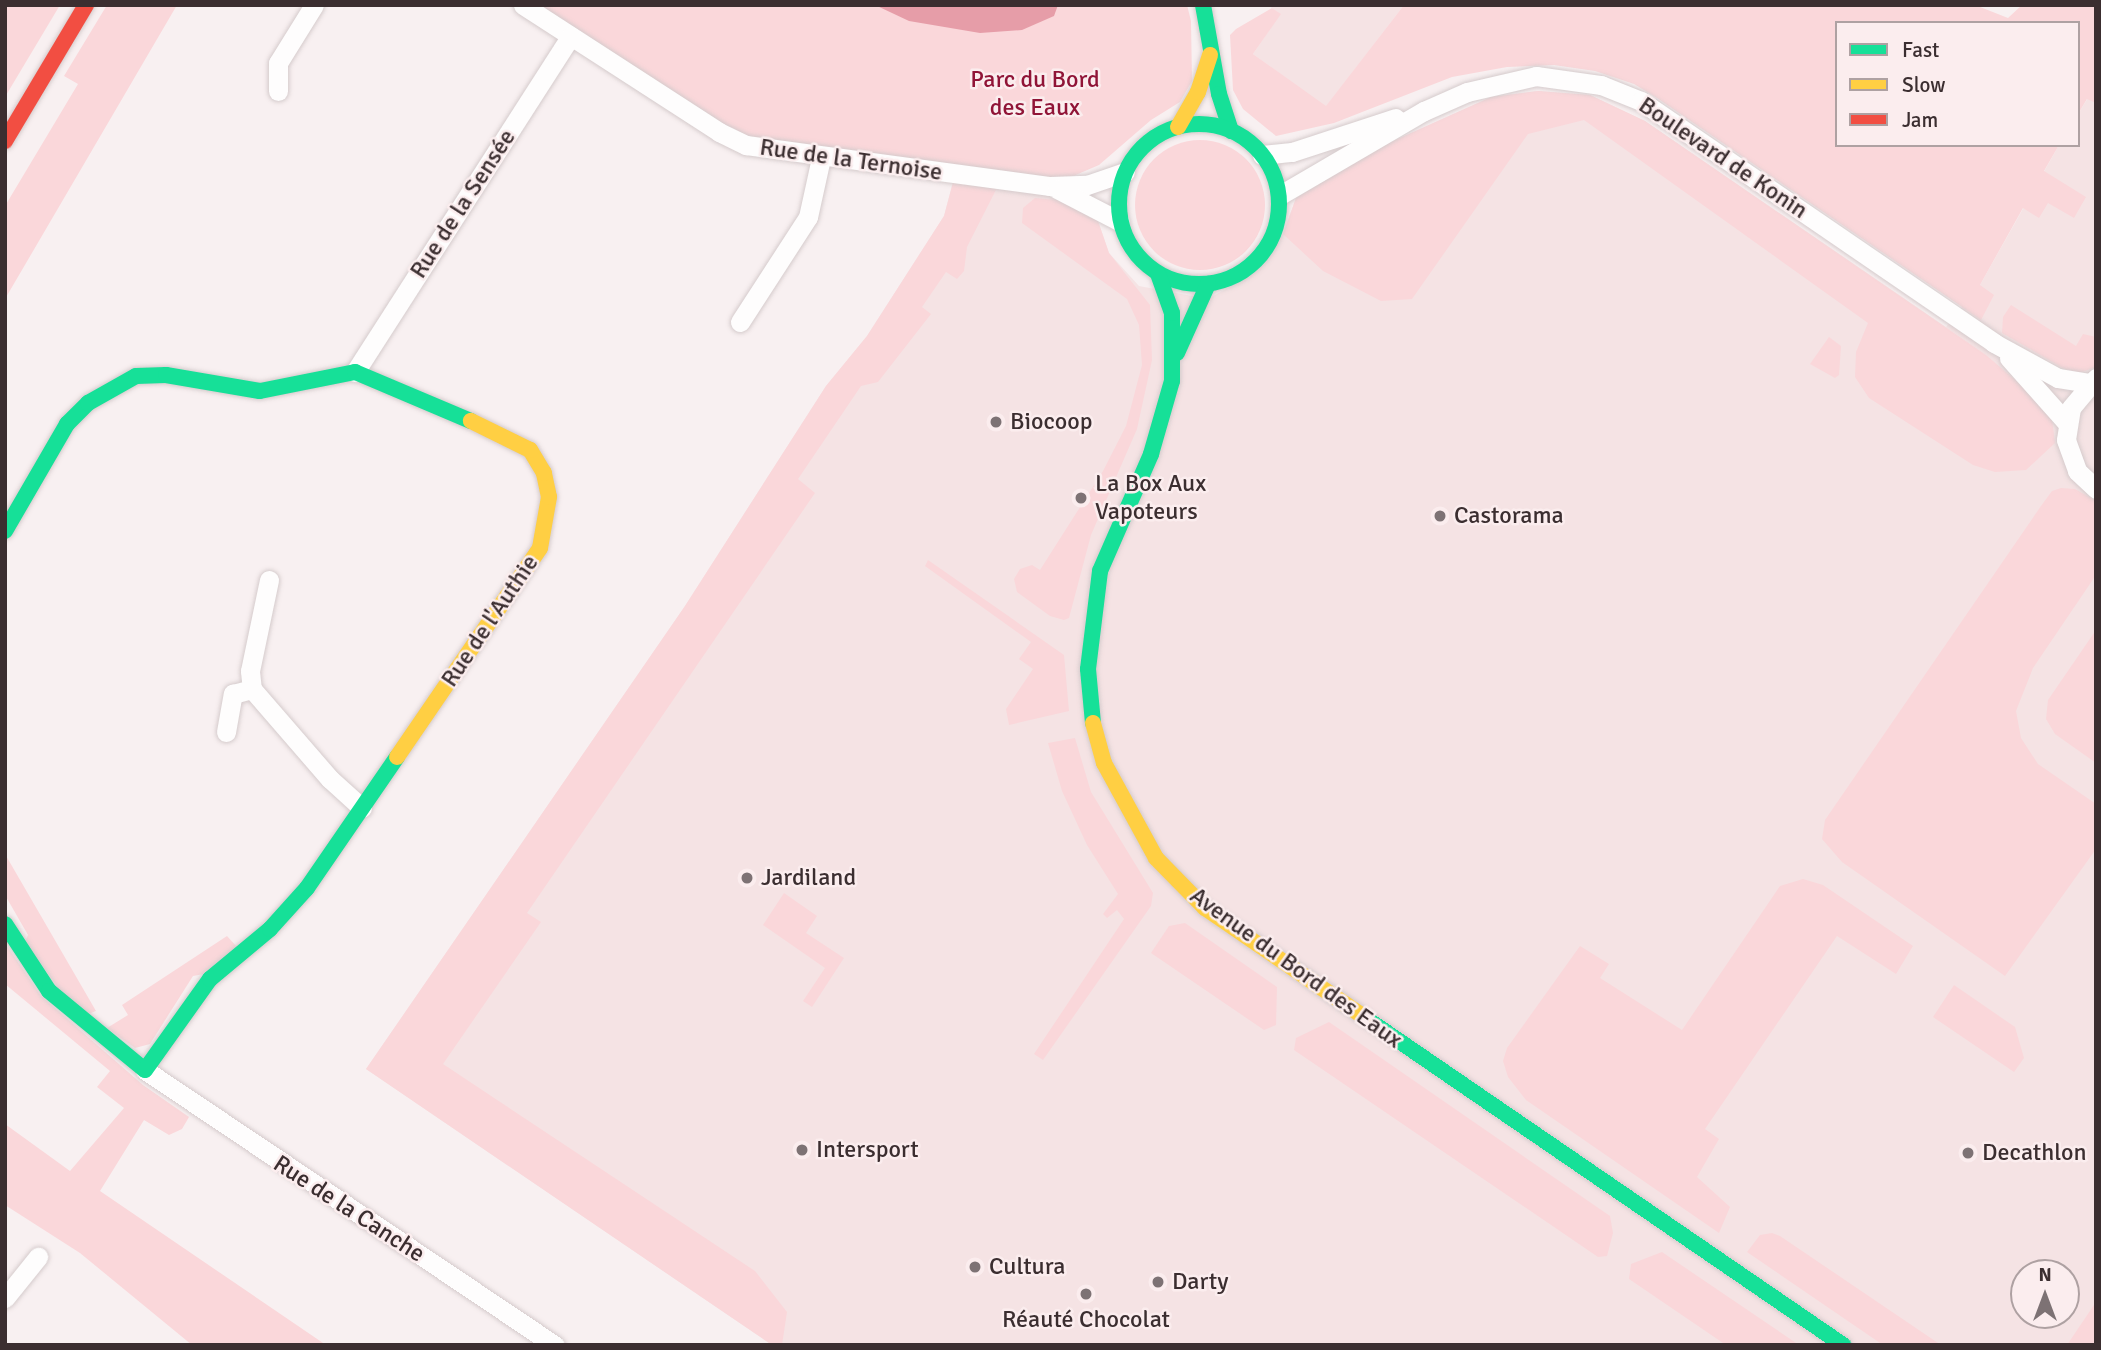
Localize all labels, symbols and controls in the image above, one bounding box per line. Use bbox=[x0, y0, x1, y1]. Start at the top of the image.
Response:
legend bbox=[1835, 21, 2080, 147]
text: Fast bbox=[1902, 37, 1939, 63]
park label: Parc du Bord des Eaux bbox=[970, 66, 1100, 122]
text: Slow bbox=[1902, 72, 1946, 98]
street label: Boulevard de Konin bbox=[1633, 91, 1813, 225]
text: Jam bbox=[1902, 107, 1938, 133]
street label: Rue de la Sensée bbox=[404, 124, 522, 284]
street label: Rue de la Ternoise bbox=[758, 133, 944, 187]
place label: Biocoop bbox=[1010, 408, 1092, 436]
marker: Biocoop bbox=[988, 414, 1004, 430]
place label: La Box Aux Vapoteurs bbox=[1095, 470, 1206, 526]
marker: La Box Aux Vapoteurs bbox=[1073, 490, 1089, 506]
place label: Castorama bbox=[1454, 502, 1564, 530]
marker: Castorama bbox=[1432, 508, 1448, 524]
street label: Rue de l'Authie bbox=[435, 550, 545, 692]
place label: Jardiland bbox=[761, 864, 856, 892]
marker: Jardiland bbox=[739, 870, 755, 886]
street label: Avenue du Bord des Eaux bbox=[1184, 881, 1408, 1055]
place label: Intersport bbox=[816, 1136, 919, 1164]
place label: Decathlon bbox=[1982, 1139, 2087, 1167]
marker: Intersport bbox=[794, 1142, 810, 1158]
marker: Decathlon bbox=[1960, 1145, 1976, 1161]
street label: Rue de la Canche bbox=[268, 1149, 430, 1269]
place label: Cultura bbox=[989, 1253, 1065, 1281]
marker: Cultura bbox=[967, 1259, 983, 1275]
north arrow bbox=[2010, 1259, 2080, 1329]
text: N bbox=[2038, 1263, 2052, 1287]
place label: Darty bbox=[1172, 1268, 1229, 1296]
marker: Darty bbox=[1150, 1274, 1166, 1290]
marker: Réauté Chocolat bbox=[1078, 1286, 1094, 1302]
place label: Réauté Chocolat bbox=[1002, 1306, 1170, 1334]

